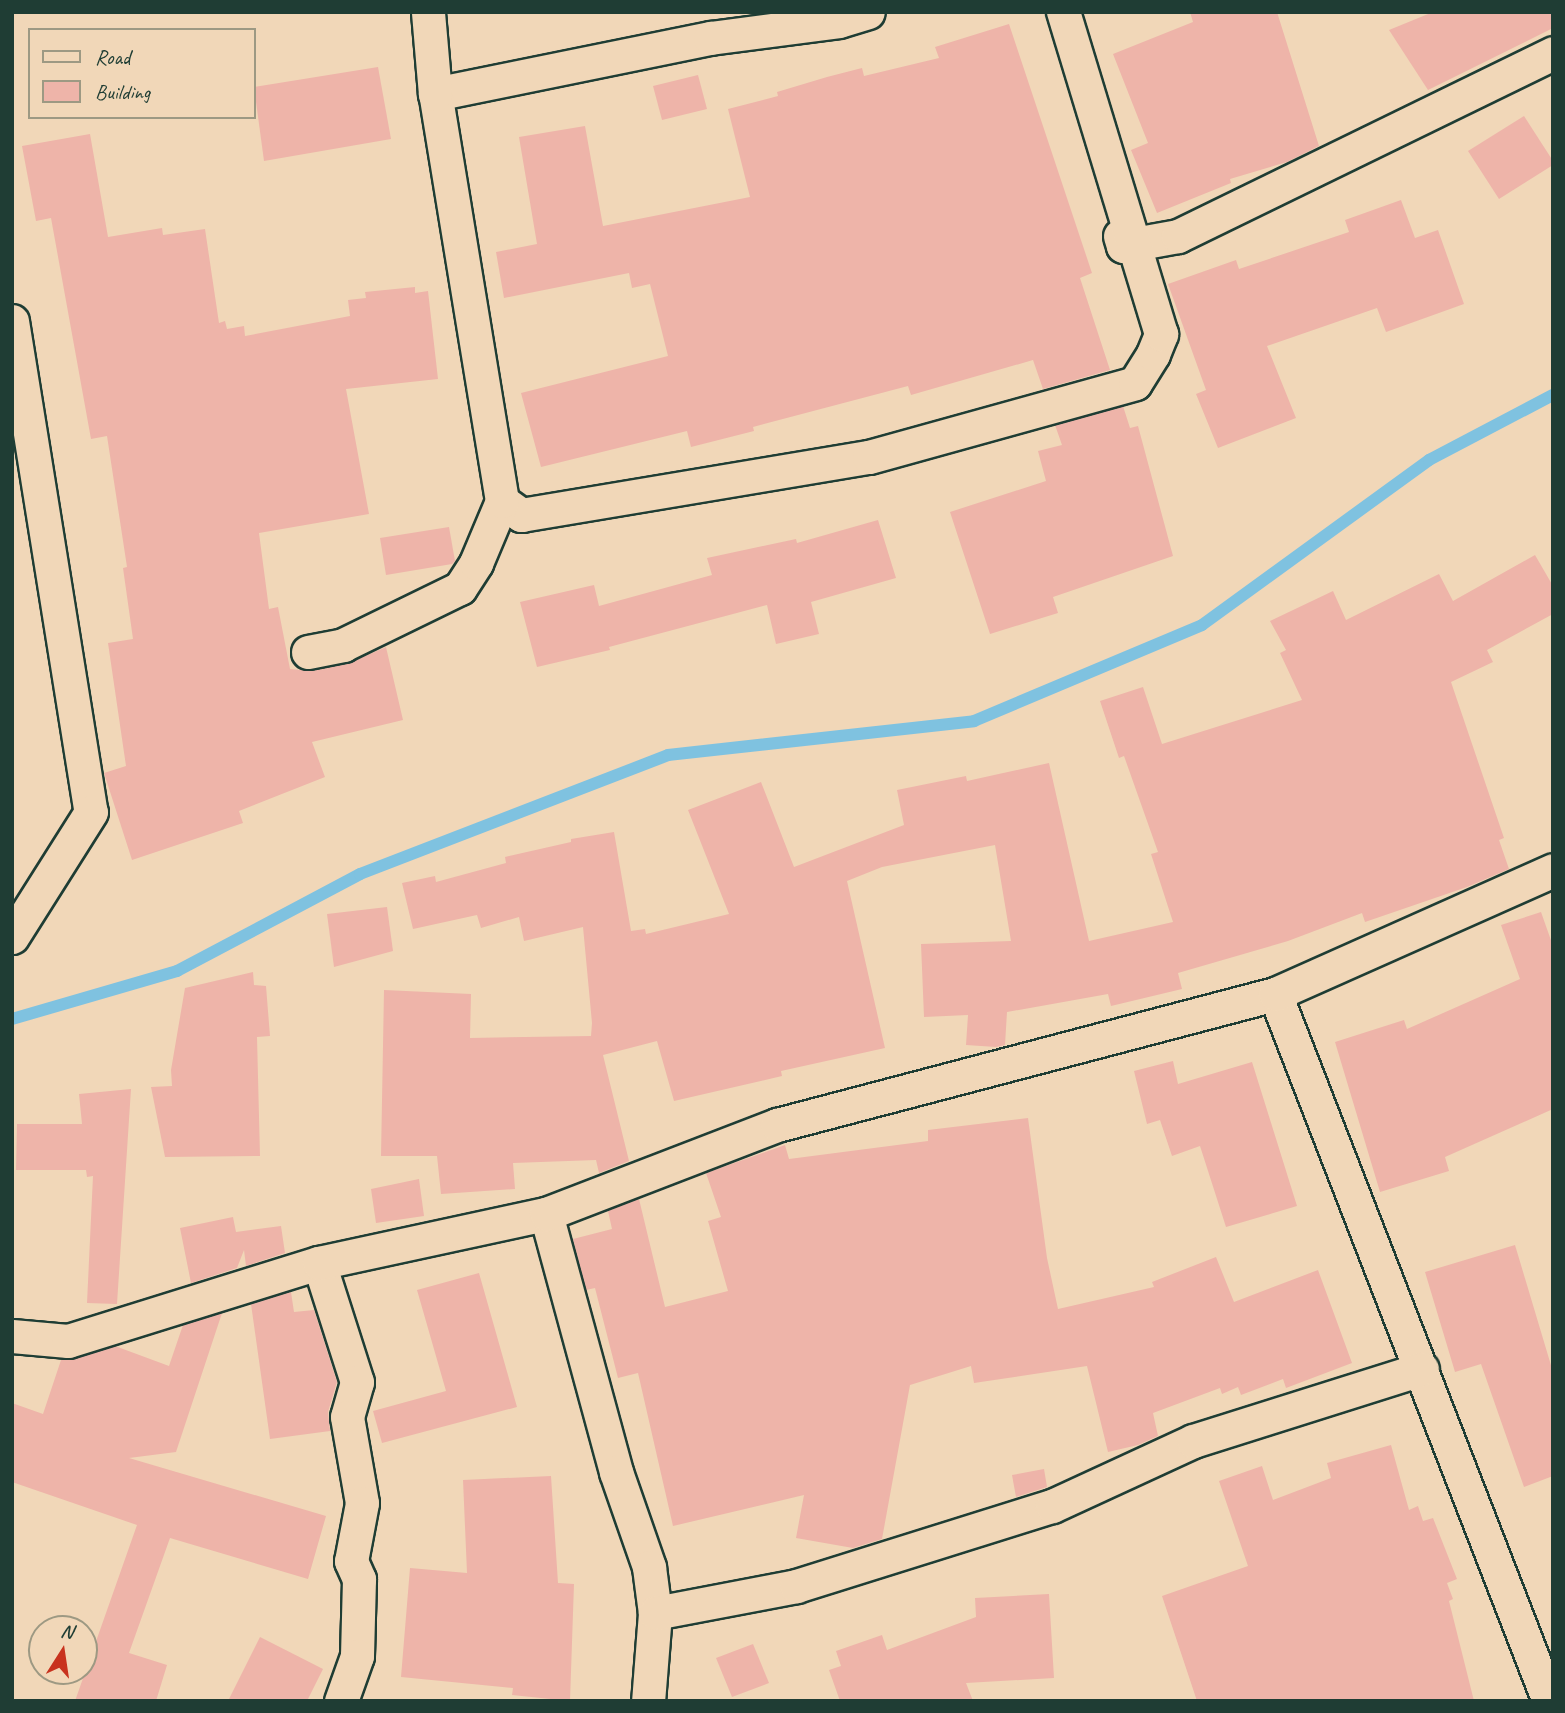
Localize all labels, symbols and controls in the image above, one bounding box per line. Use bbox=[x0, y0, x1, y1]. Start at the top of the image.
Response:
legend bbox=[28, 28, 256, 119]
text: Road bbox=[95, 44, 130, 70]
text: Building bbox=[95, 79, 150, 105]
north arrow bbox=[28, 1615, 98, 1685]
text: N bbox=[59, 1618, 75, 1644]

